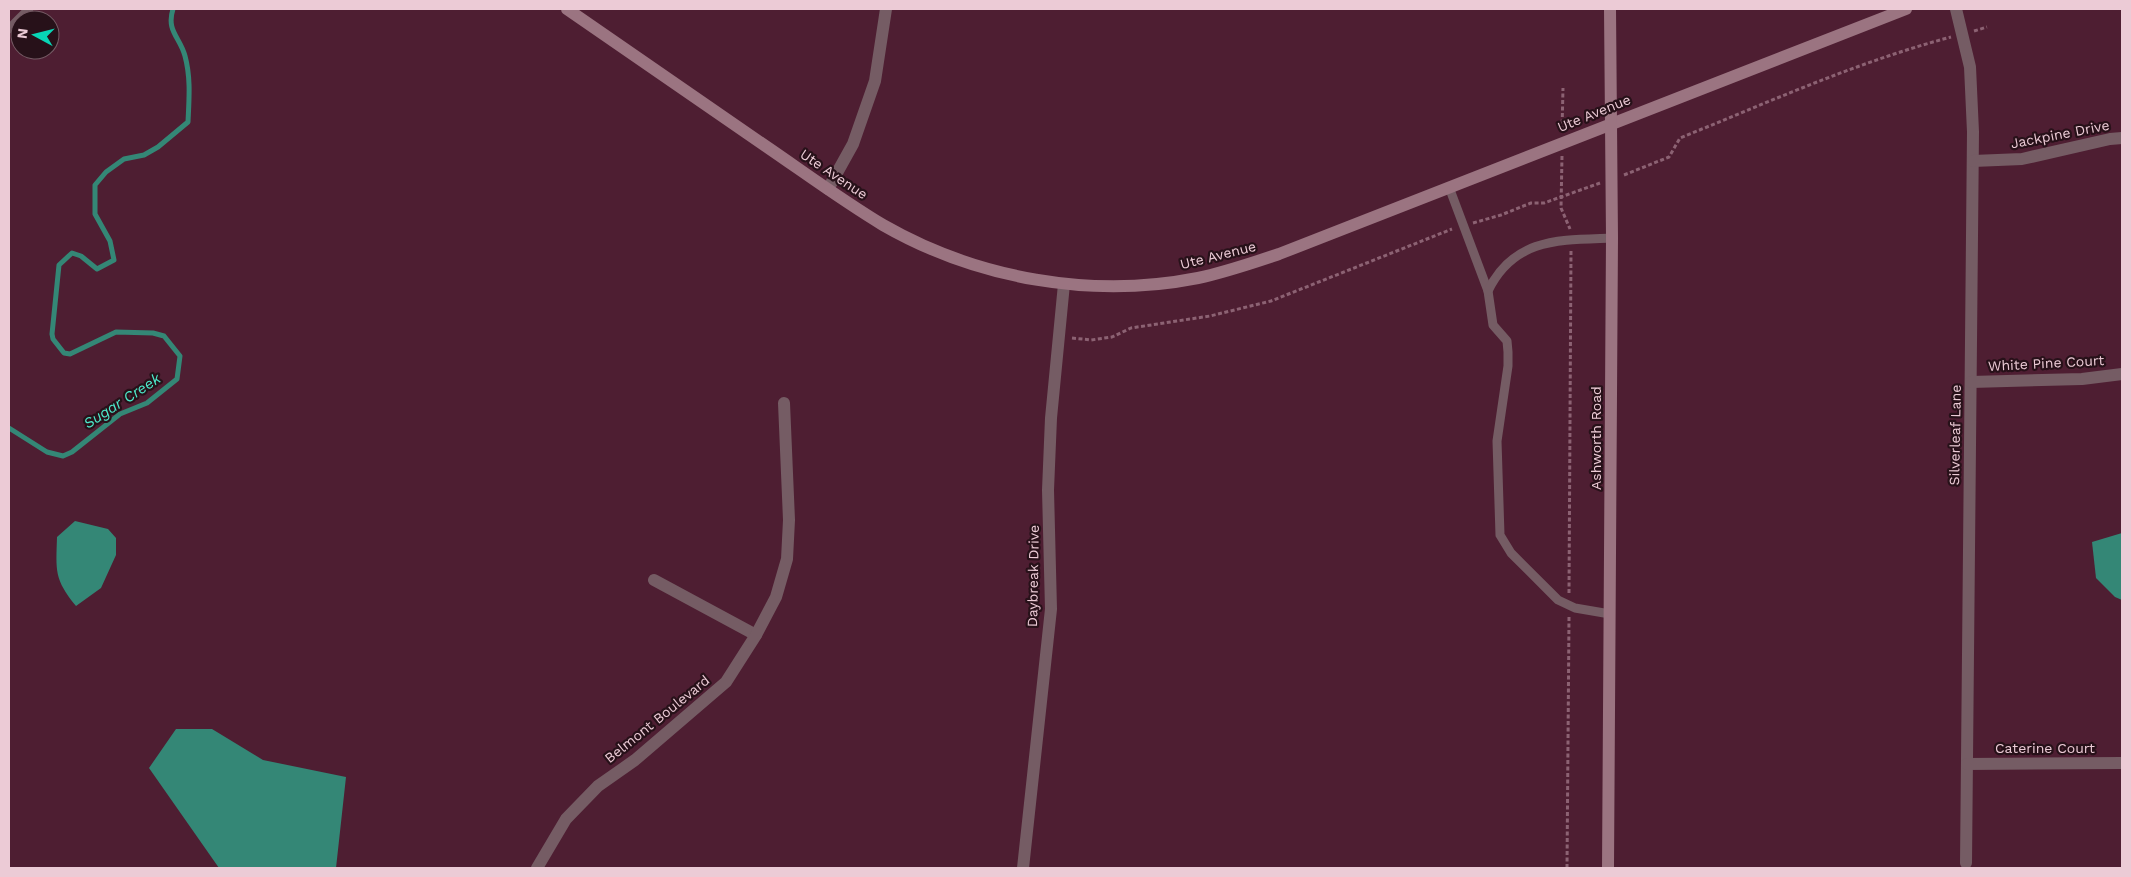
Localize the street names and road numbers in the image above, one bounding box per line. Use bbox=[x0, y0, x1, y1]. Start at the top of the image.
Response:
street label: Ute Avenue bbox=[1555, 91, 1633, 135]
street label: Jackpine Drive bbox=[2009, 117, 2111, 151]
street label: Ute Avenue bbox=[797, 146, 871, 202]
street label: Ute Avenue bbox=[1178, 238, 1258, 272]
street label: White Pine Court bbox=[1988, 352, 2105, 374]
street label: Silverleaf Lane bbox=[1946, 385, 1964, 485]
street label: Ashworth Road bbox=[1588, 386, 1604, 490]
street label: Daybreak Drive bbox=[1024, 525, 1042, 627]
street label: Belmont Boulevard bbox=[601, 672, 713, 766]
street label: Caterine Court bbox=[1995, 740, 2095, 756]

